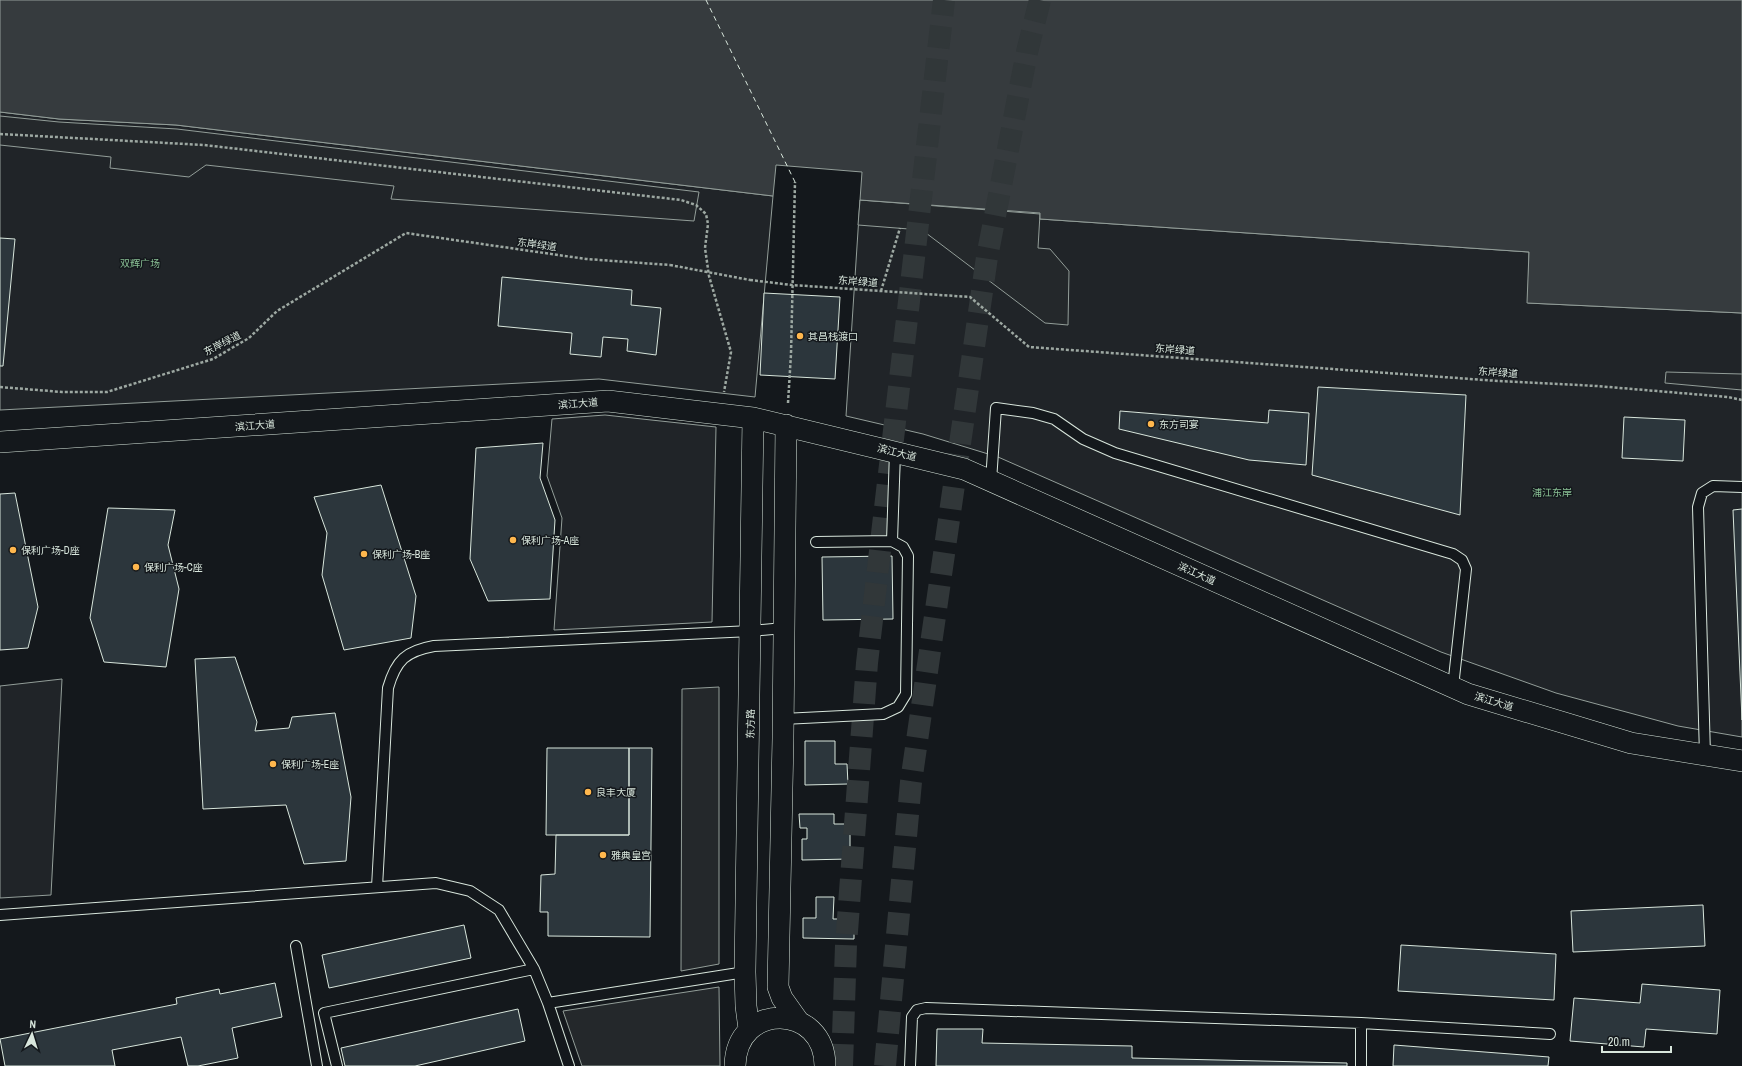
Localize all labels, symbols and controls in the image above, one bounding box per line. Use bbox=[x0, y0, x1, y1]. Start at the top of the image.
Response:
street label: 东岸绿道 bbox=[516, 235, 558, 254]
park label: 双辉广场 bbox=[120, 257, 160, 270]
street label: 东岸绿道 bbox=[838, 274, 878, 289]
street label: 东岸绿道 bbox=[201, 329, 243, 358]
place label: 其昌栈渡口 bbox=[808, 330, 858, 343]
marker: 其昌栈渡口 bbox=[795, 331, 805, 341]
street label: 东岸绿道 bbox=[1155, 342, 1195, 357]
street label: 东岸绿道 bbox=[1478, 365, 1518, 380]
street label: 滨江大道 bbox=[558, 396, 598, 411]
street label: 滨江大道 bbox=[235, 418, 275, 433]
place label: 东方司宴 bbox=[1159, 418, 1199, 431]
marker: 东方司宴 bbox=[1146, 419, 1156, 429]
street label: 滨江大道 bbox=[876, 441, 918, 464]
park label: 浦江东岸 bbox=[1532, 486, 1572, 499]
place label: 保利广场-A座 bbox=[521, 534, 579, 547]
marker: 保利广场-A座 bbox=[508, 535, 518, 545]
place label: 保利广场-D座 bbox=[21, 544, 80, 557]
marker: 保利广场-D座 bbox=[8, 545, 18, 555]
place label: 保利广场-B座 bbox=[372, 548, 430, 561]
marker: 保利广场-B座 bbox=[359, 549, 369, 559]
street label: 滨江大道 bbox=[1176, 559, 1218, 588]
place label: 保利广场-C座 bbox=[144, 561, 203, 574]
marker: 保利广场-C座 bbox=[131, 562, 141, 572]
street label: 滨江大道 bbox=[1473, 689, 1515, 714]
street label: 东方路 bbox=[744, 709, 757, 739]
place label: 保利广场-E座 bbox=[281, 758, 339, 771]
marker: 保利广场-E座 bbox=[268, 759, 278, 769]
place label: 良丰大厦 bbox=[596, 786, 636, 799]
marker: 良丰大厦 bbox=[583, 787, 593, 797]
place label: 雅典皇宫 bbox=[611, 849, 651, 862]
marker: 雅典皇宫 bbox=[598, 850, 608, 860]
north arrow bbox=[12, 1014, 52, 1054]
text: N bbox=[29, 1017, 36, 1031]
scale bar bbox=[1602, 1028, 1671, 1054]
text: 20 m bbox=[1608, 1034, 1630, 1050]

